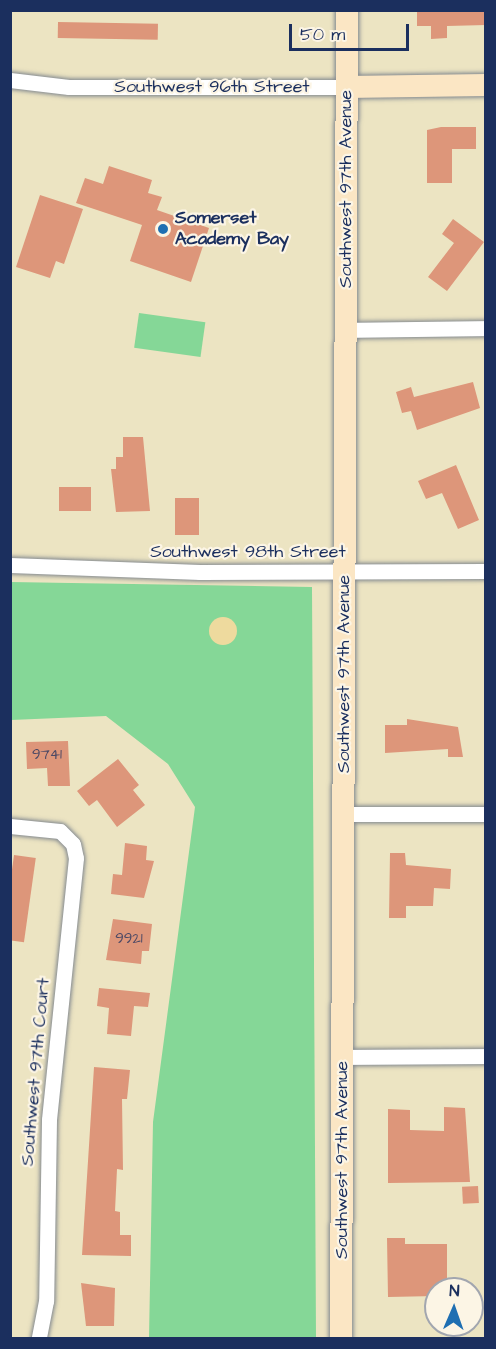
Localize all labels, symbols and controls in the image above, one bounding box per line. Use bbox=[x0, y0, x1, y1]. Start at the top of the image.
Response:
scale bar bbox=[292, 12, 412, 50]
text: 50 m bbox=[300, 22, 345, 47]
street label: Southwest 96th Street bbox=[114, 76, 310, 98]
street label: Southwest 97th Avenue bbox=[335, 90, 357, 288]
place label: Somerset Academy Bay bbox=[175, 208, 289, 250]
marker: Somerset Academy Bay bbox=[156, 222, 170, 236]
street label: Southwest 98th Street bbox=[150, 541, 346, 563]
street label: Southwest 97th Avenue bbox=[333, 575, 355, 773]
house number: 9741 bbox=[32, 746, 62, 764]
house number: 9921 bbox=[115, 930, 143, 948]
street label: Southwest 97th Court bbox=[17, 977, 55, 1167]
street label: Southwest 97th Avenue bbox=[331, 1061, 353, 1259]
north arrow bbox=[424, 1277, 484, 1337]
text: N bbox=[449, 1280, 460, 1302]

